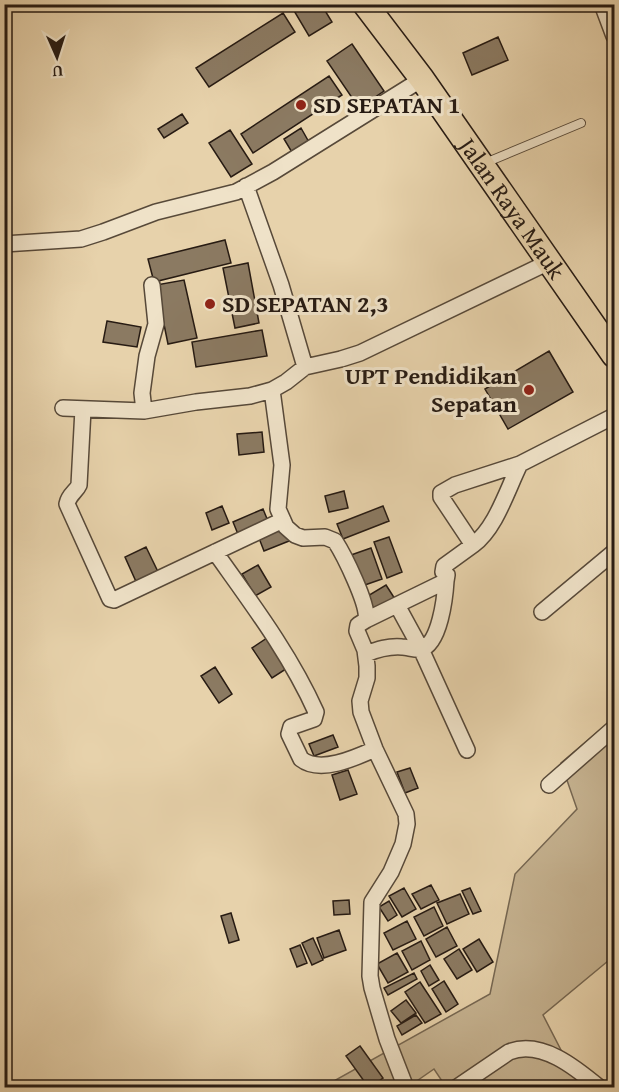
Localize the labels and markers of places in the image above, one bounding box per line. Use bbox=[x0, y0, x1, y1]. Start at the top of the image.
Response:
place label: SD SEPATAN 1 bbox=[313, 87, 461, 122]
marker: SD SEPATAN 1 bbox=[294, 98, 308, 112]
place label: SD SEPATAN 2,3 bbox=[222, 286, 389, 321]
marker: SD SEPATAN 2,3 bbox=[203, 297, 217, 311]
place label: UPT Pendidikan Sepatan bbox=[345, 358, 517, 421]
marker: UPT Pendidikan Sepatan bbox=[522, 383, 536, 397]

